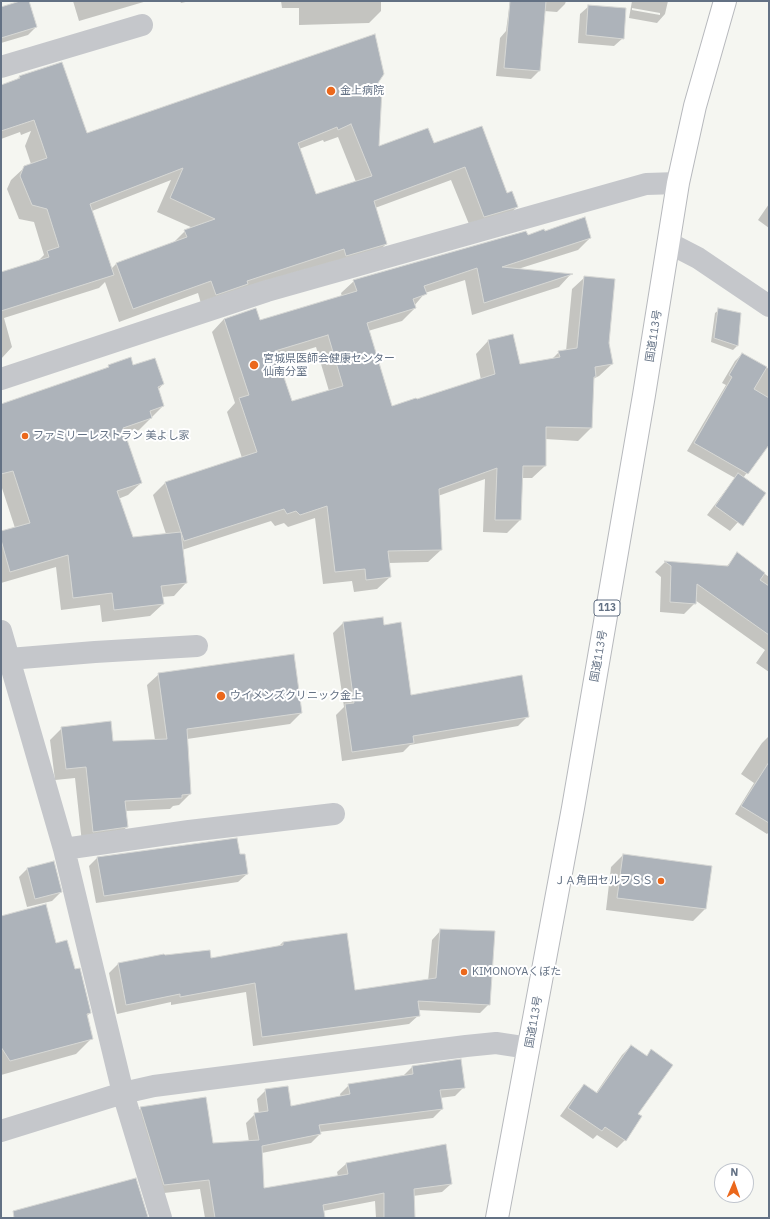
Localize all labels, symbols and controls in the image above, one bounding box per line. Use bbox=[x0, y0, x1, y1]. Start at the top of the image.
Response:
place label: 金上病院 bbox=[340, 84, 384, 98]
marker: 金上病院 bbox=[325, 85, 337, 97]
street label: 国道113号 bbox=[643, 309, 665, 363]
place label: 宮城県医師会健康センター 仙南分室 bbox=[263, 352, 395, 378]
marker: 宮城県医師会健康センター 仙南分室 bbox=[248, 359, 260, 371]
place label: ファミリーレストラン 美よし家 bbox=[33, 429, 190, 443]
marker: ファミリーレストラン 美よし家 bbox=[20, 431, 30, 441]
road number: 113 bbox=[594, 600, 620, 616]
street label: 国道113号 bbox=[588, 629, 610, 683]
place label: ウイメンズクリニック金上 bbox=[230, 689, 362, 703]
marker: ウイメンズクリニック金上 bbox=[215, 690, 227, 702]
place label: ＪＡ角田セルフＳＳ bbox=[554, 874, 653, 888]
marker: ＪＡ角田セルフＳＳ bbox=[656, 876, 666, 886]
place label: KIMONOYAくぼた bbox=[472, 965, 561, 979]
marker: KIMONOYAくぼた bbox=[459, 967, 469, 977]
street label: 国道113号 bbox=[523, 995, 545, 1049]
north arrow bbox=[714, 1163, 754, 1203]
text: N bbox=[730, 1165, 739, 1179]

